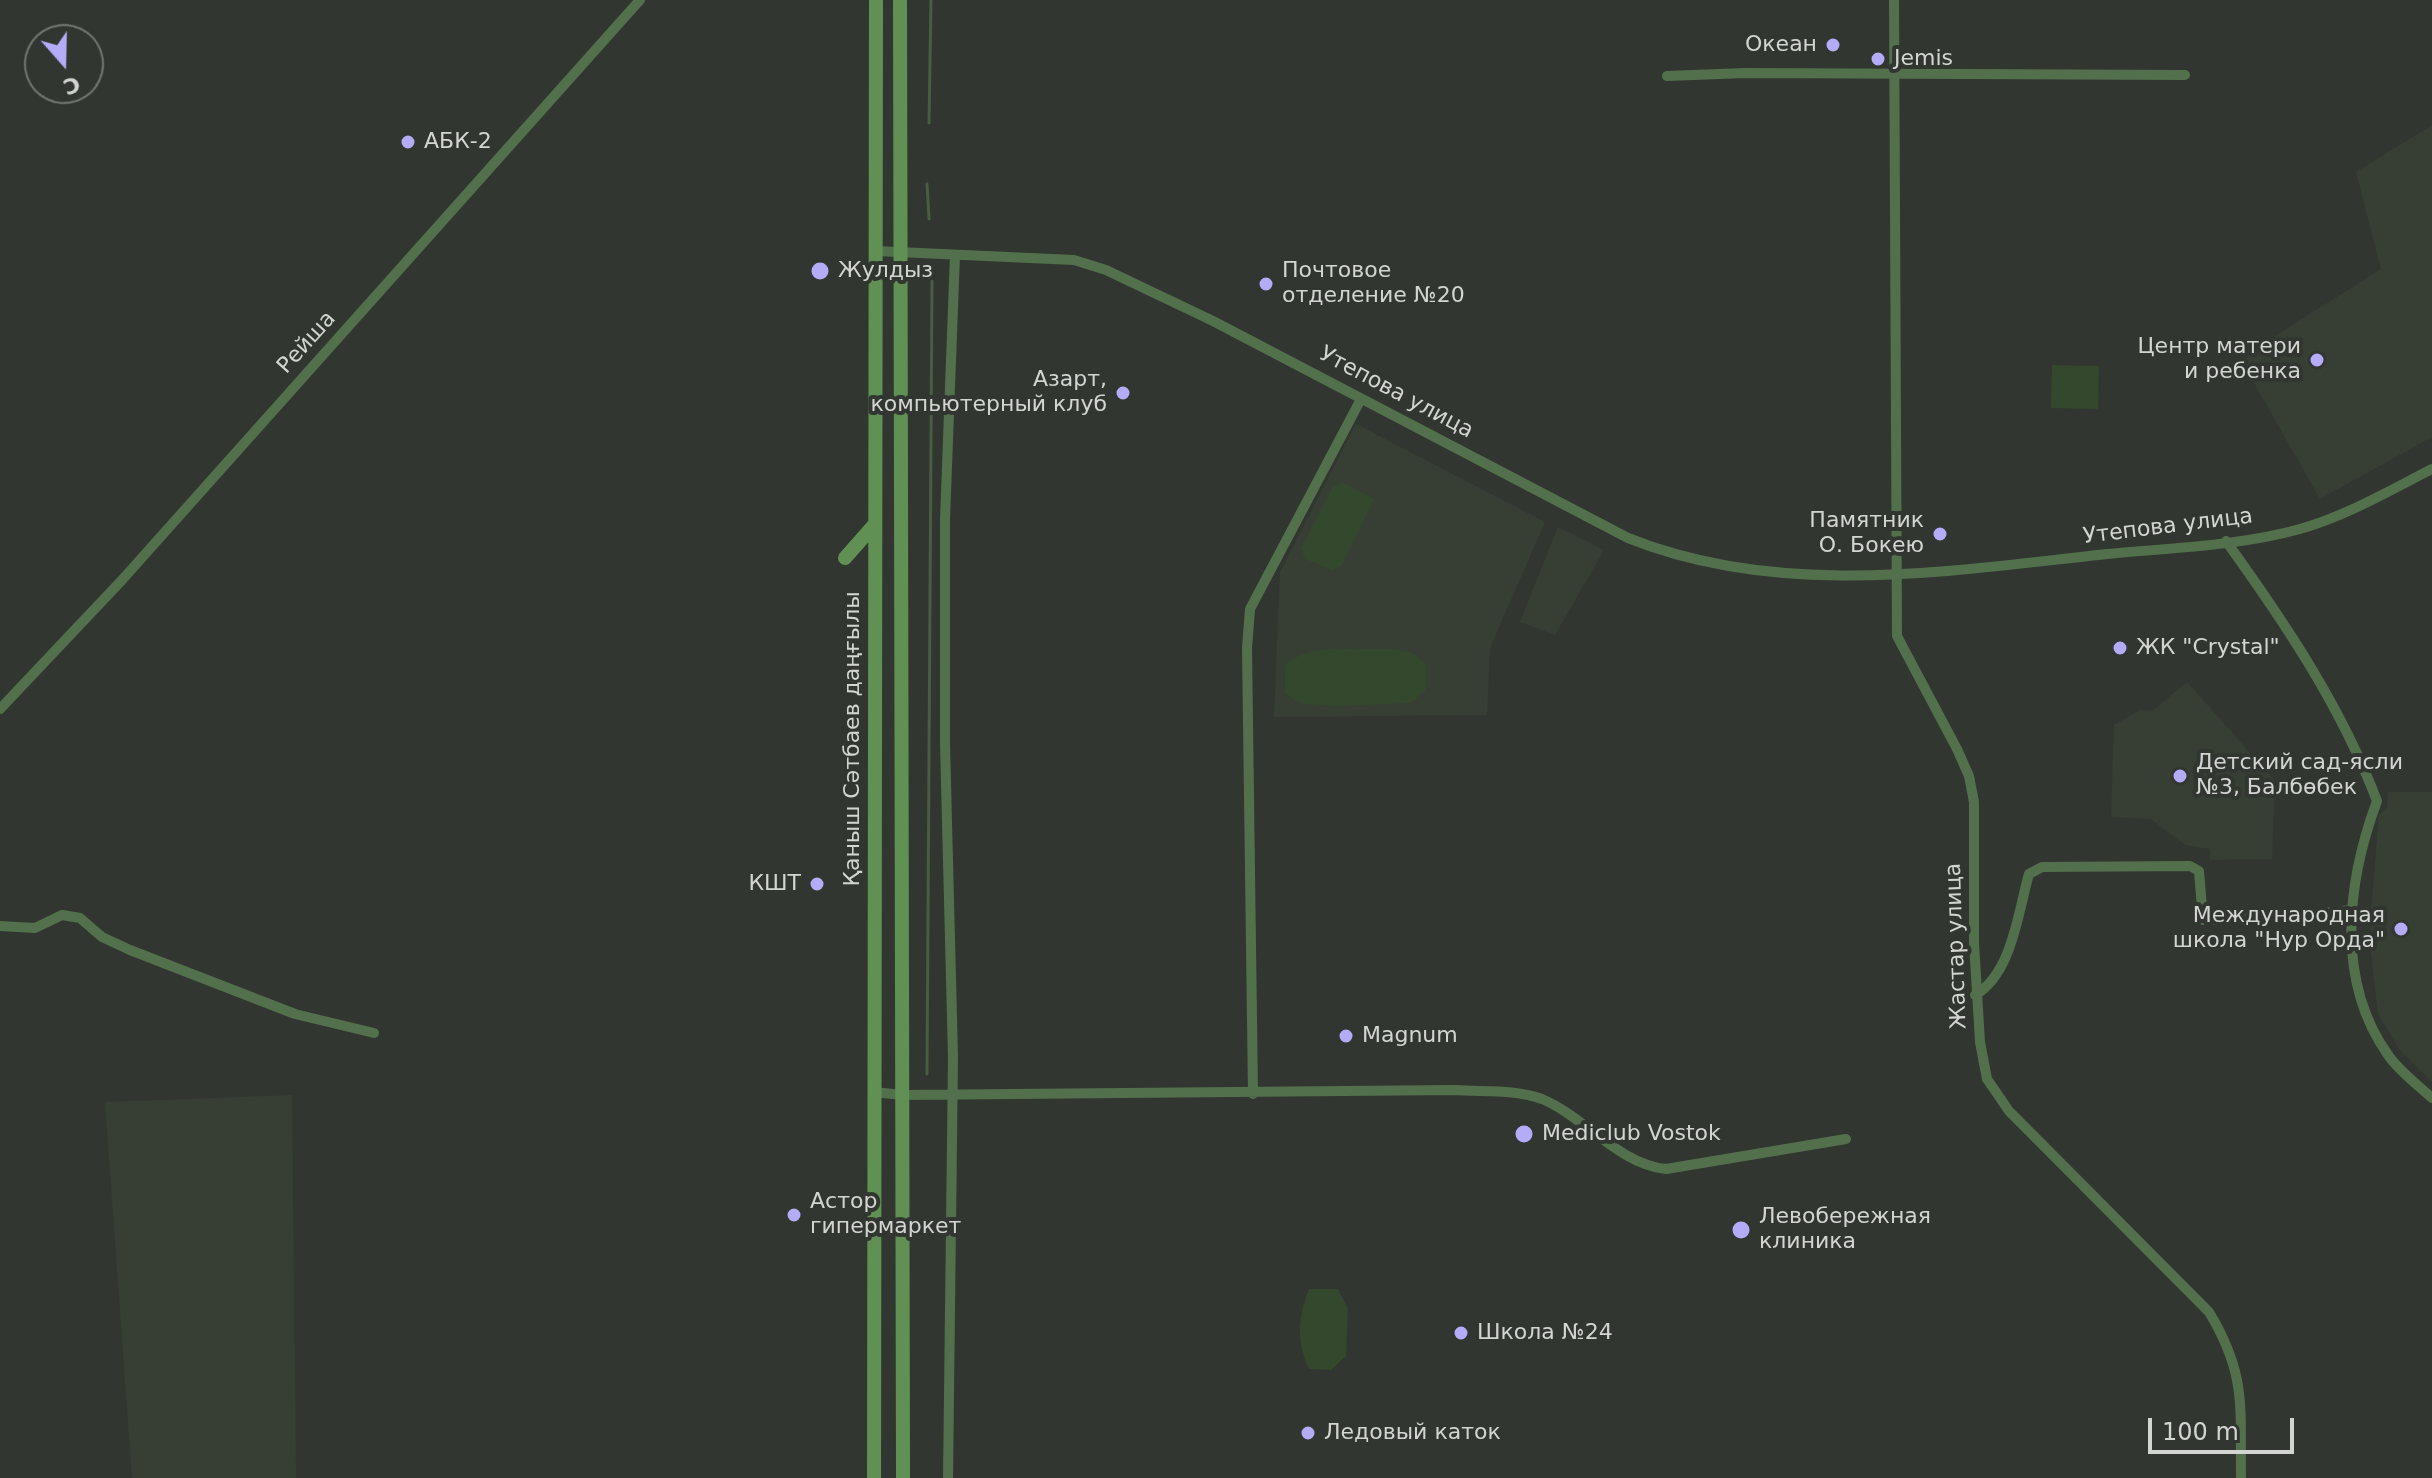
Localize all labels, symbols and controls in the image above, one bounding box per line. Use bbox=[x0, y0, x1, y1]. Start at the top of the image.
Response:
north arrow bbox=[24, 24, 104, 104]
place label: Океан bbox=[1745, 32, 1817, 58]
marker: Океан bbox=[1824, 36, 1842, 54]
place label: Jemis bbox=[1894, 46, 1953, 72]
marker: Jemis bbox=[1869, 50, 1887, 68]
text: С bbox=[60, 71, 84, 100]
place label: АБК-2 bbox=[424, 129, 492, 155]
marker: АБК-2 bbox=[399, 133, 417, 151]
place label: Жулдыз bbox=[838, 258, 933, 284]
place label: Почтовое отделение №20 bbox=[1282, 258, 1465, 310]
marker: Жулдыз bbox=[809, 260, 831, 282]
marker: Почтовое отделение №20 bbox=[1257, 275, 1275, 293]
street label: Рейша bbox=[272, 306, 342, 380]
place label: Центр матери и ребенка bbox=[2138, 334, 2301, 386]
street label: Утепова улица bbox=[1314, 341, 1478, 445]
marker: Центр матери и ребенка bbox=[2308, 351, 2326, 369]
place label: Азарт, компьютерный клуб bbox=[870, 367, 1107, 418]
marker: Азарт, компьютерный клуб bbox=[1114, 384, 1132, 402]
street label: Утепова улица bbox=[2082, 503, 2254, 551]
place label: Памятник О. Бокею bbox=[1809, 508, 1924, 560]
marker: Памятник О. Бокею bbox=[1931, 525, 1949, 543]
street label: Қаныш Сәтбаев даңғылы bbox=[840, 591, 866, 887]
place label: ЖК "Crystal" bbox=[2136, 635, 2280, 661]
marker: ЖК "Crystal" bbox=[2111, 639, 2129, 657]
place label: Детский сад-ясли №3, Балбөбек bbox=[2196, 750, 2403, 802]
marker: Детский сад-ясли №3, Балбөбек bbox=[2171, 767, 2189, 785]
street label: Жастар улица bbox=[1941, 862, 1973, 1030]
place label: КШТ bbox=[748, 871, 801, 897]
marker: КШТ bbox=[808, 875, 826, 893]
place label: Международная школа "Нур Орда" bbox=[2173, 903, 2385, 954]
marker: Международная школа "Нур Орда" bbox=[2392, 920, 2410, 938]
place label: Magnum bbox=[1362, 1023, 1458, 1049]
marker: Magnum bbox=[1337, 1027, 1355, 1045]
place label: Mediclub Vostok bbox=[1542, 1121, 1721, 1147]
marker: Mediclub Vostok bbox=[1513, 1123, 1535, 1145]
place label: Астор гипермаркет bbox=[810, 1189, 961, 1240]
place label: Левобережная клиника bbox=[1759, 1204, 1931, 1256]
marker: Астор гипермаркет bbox=[785, 1206, 803, 1224]
marker: Левобережная клиника bbox=[1730, 1219, 1752, 1241]
place label: Школа №24 bbox=[1477, 1320, 1613, 1346]
marker: Школа №24 bbox=[1452, 1324, 1470, 1342]
scale bar bbox=[2152, 1402, 2298, 1452]
text: 100 m bbox=[2162, 1418, 2239, 1446]
place label: Ледовый каток bbox=[1324, 1420, 1501, 1446]
marker: Ледовый каток bbox=[1299, 1424, 1317, 1442]

